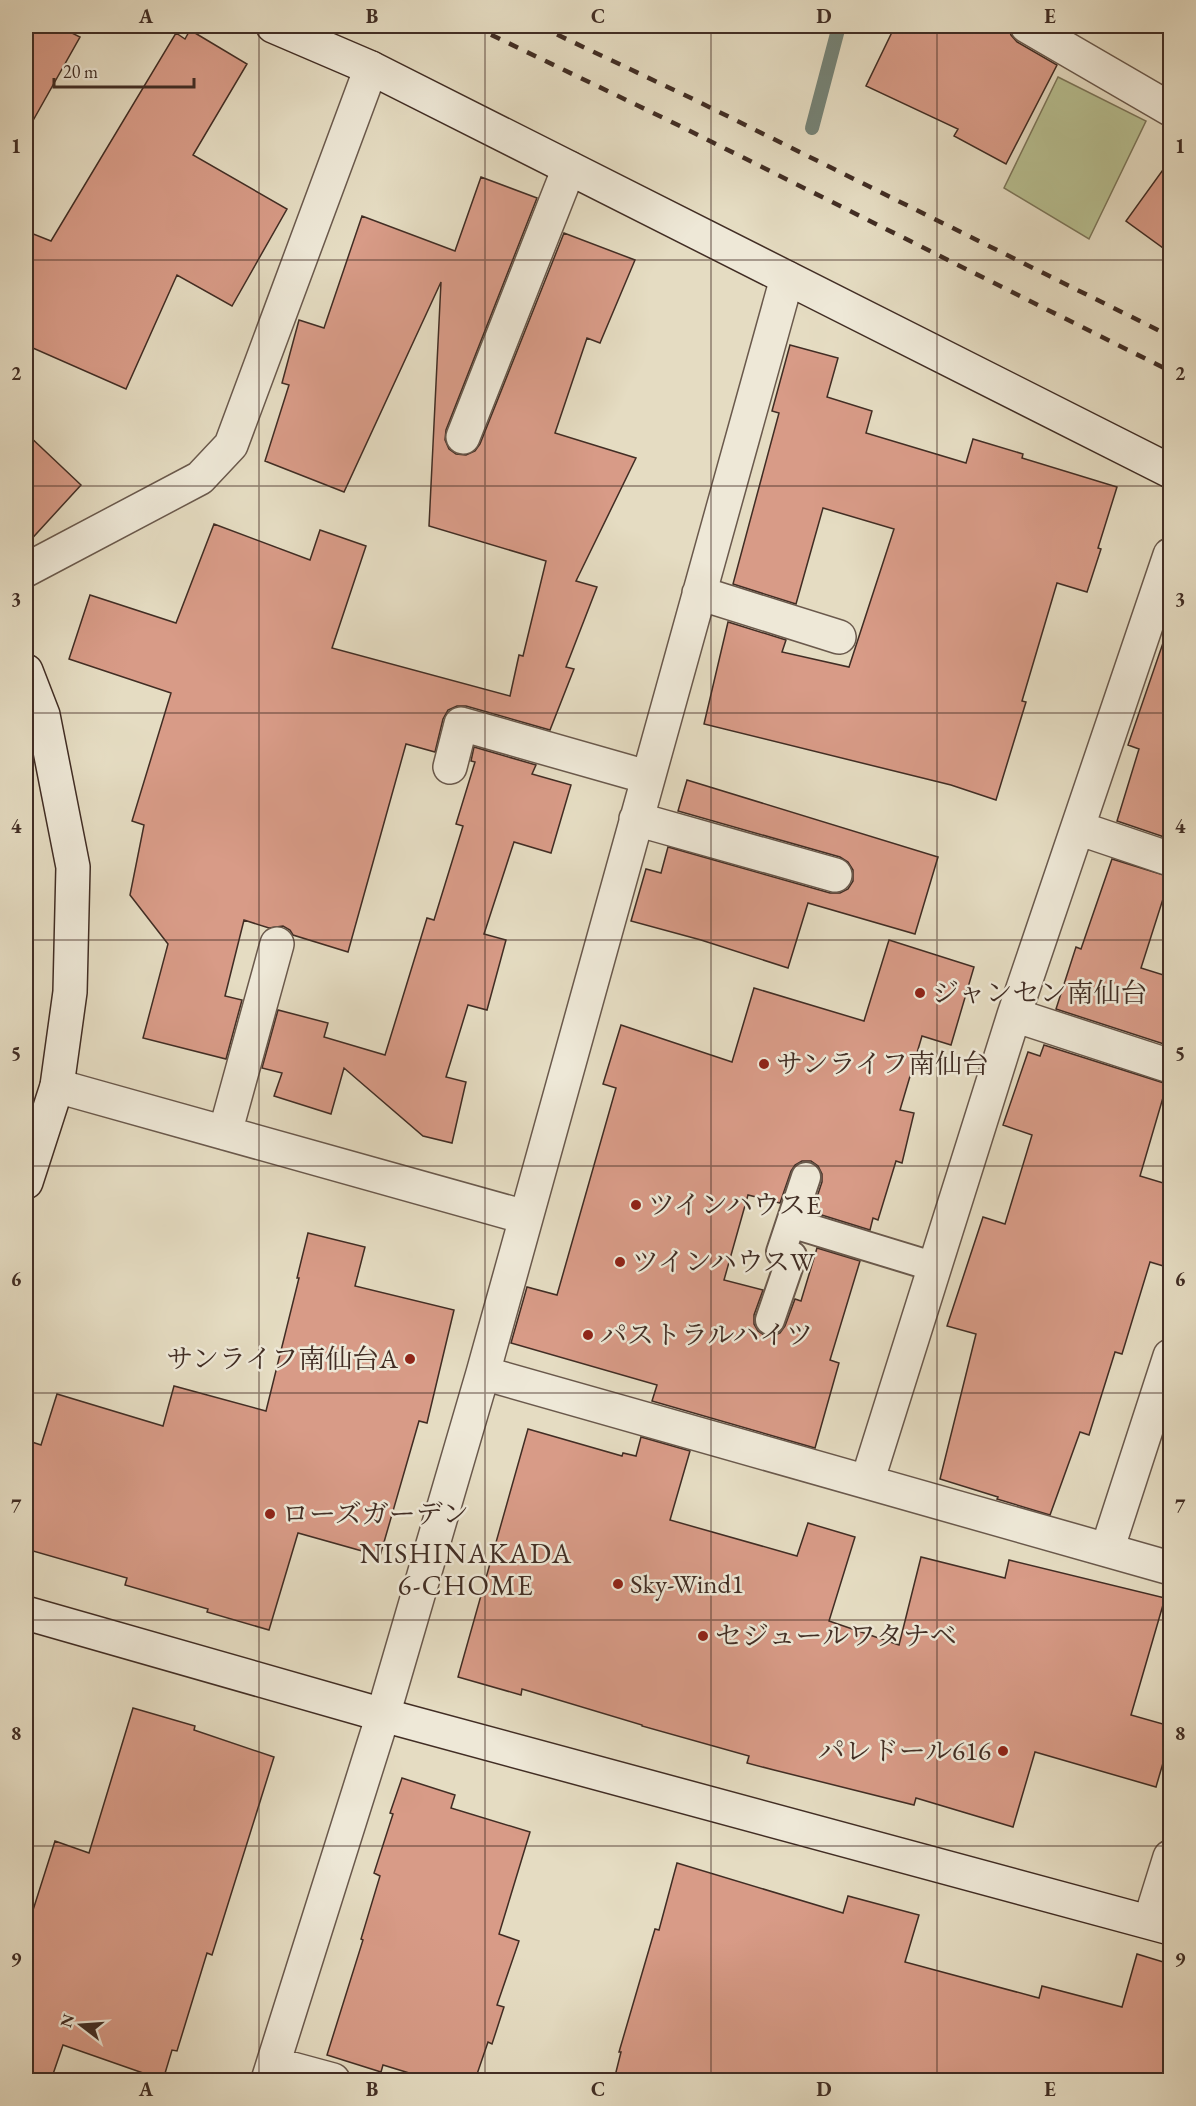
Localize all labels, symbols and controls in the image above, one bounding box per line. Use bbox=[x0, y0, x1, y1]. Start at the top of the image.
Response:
text: A bbox=[138, 3, 154, 29]
text: B bbox=[366, 3, 378, 29]
text: C bbox=[591, 3, 605, 29]
text: D bbox=[816, 3, 832, 29]
text: E bbox=[1044, 3, 1056, 29]
scale bar bbox=[54, 51, 194, 89]
text: 20 m bbox=[63, 60, 98, 83]
text: 1 bbox=[11, 133, 21, 159]
text: 1 bbox=[1175, 133, 1185, 159]
text: 2 bbox=[11, 360, 22, 386]
text: 2 bbox=[1175, 360, 1186, 386]
text: 3 bbox=[11, 586, 21, 612]
text: 3 bbox=[1175, 586, 1185, 612]
text: 4 bbox=[11, 813, 22, 839]
text: 4 bbox=[1175, 813, 1186, 839]
place label: ジャンセン南仙台 bbox=[932, 975, 1147, 1010]
marker: ジャンセン南仙台 bbox=[913, 986, 927, 1000]
text: 5 bbox=[11, 1040, 21, 1066]
text: 5 bbox=[1175, 1040, 1185, 1066]
place label: サンライフ南仙台 bbox=[776, 1046, 989, 1081]
marker: サンライフ南仙台 bbox=[757, 1057, 771, 1071]
place label: ツインハウスE bbox=[648, 1187, 821, 1222]
marker: ツインハウスE bbox=[629, 1198, 643, 1212]
place label: ツインハウスW bbox=[632, 1244, 816, 1279]
marker: ツインハウスW bbox=[613, 1255, 627, 1269]
text: 6 bbox=[11, 1266, 22, 1292]
text: 6 bbox=[1175, 1266, 1186, 1292]
place label: パストラルハイツ bbox=[600, 1317, 813, 1352]
marker: パストラルハイツ bbox=[581, 1328, 595, 1342]
place label: サンライフ南仙台A bbox=[166, 1341, 398, 1376]
marker: サンライフ南仙台A bbox=[403, 1352, 417, 1366]
text: 7 bbox=[11, 1493, 22, 1519]
text: 7 bbox=[1175, 1493, 1186, 1519]
place label: ローズガーデン bbox=[282, 1496, 469, 1531]
marker: ローズガーデン bbox=[263, 1507, 277, 1521]
district label: NISHINAKADA 6-CHOME bbox=[359, 1535, 573, 1603]
place label: Sky-Wind1 bbox=[630, 1566, 744, 1601]
marker: Sky-Wind1 bbox=[611, 1577, 625, 1591]
place label: セジュールワタナベ bbox=[715, 1618, 957, 1653]
marker: セジュールワタナベ bbox=[696, 1629, 710, 1643]
text: 8 bbox=[11, 1720, 21, 1746]
text: 8 bbox=[1175, 1720, 1185, 1746]
place label: パレドール616 bbox=[818, 1733, 991, 1768]
marker: パレドール616 bbox=[996, 1744, 1010, 1758]
text: 9 bbox=[11, 1946, 22, 1972]
text: 9 bbox=[1175, 1946, 1186, 1972]
north arrow bbox=[51, 1995, 111, 2055]
text: N bbox=[55, 2011, 79, 2030]
text: A bbox=[138, 2076, 154, 2102]
text: B bbox=[366, 2076, 378, 2102]
text: C bbox=[591, 2076, 605, 2102]
text: D bbox=[816, 2076, 832, 2102]
text: E bbox=[1044, 2076, 1056, 2102]

